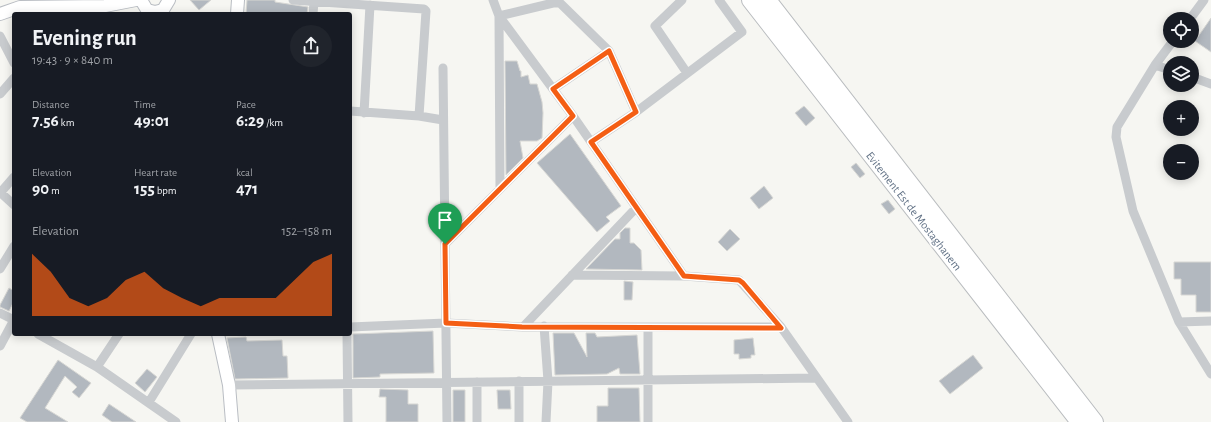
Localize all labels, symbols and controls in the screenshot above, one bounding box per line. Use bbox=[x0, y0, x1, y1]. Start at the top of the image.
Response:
map controls bbox=[1163, 12, 1199, 180]
button: locate bbox=[1163, 12, 1199, 48]
button: share bbox=[290, 25, 332, 67]
text: Evening run bbox=[32, 27, 137, 49]
text: 19:43 · 9 × 840 m bbox=[32, 54, 113, 67]
button: layers bbox=[1163, 56, 1199, 92]
text: Distance bbox=[32, 99, 69, 110]
text: Time bbox=[134, 99, 156, 110]
text: Pace bbox=[236, 99, 256, 110]
button: + bbox=[1163, 100, 1199, 136]
text: 7.56 bbox=[32, 112, 59, 129]
text: 49:01 bbox=[134, 112, 170, 129]
text: 6:29 bbox=[236, 112, 264, 129]
text: km bbox=[59, 117, 74, 128]
text: /km bbox=[264, 117, 283, 128]
button: − bbox=[1163, 144, 1199, 180]
street label: Evitement Est de Mostaghanem bbox=[864, 149, 964, 273]
text: Elevation bbox=[32, 167, 72, 178]
text: Heart rate bbox=[134, 167, 177, 178]
text: kcal bbox=[236, 167, 253, 178]
text: 90 bbox=[32, 180, 49, 197]
text: 155 bbox=[134, 180, 155, 197]
text: 471 bbox=[236, 180, 258, 197]
text: m bbox=[49, 185, 60, 196]
text: bpm bbox=[155, 185, 177, 196]
pin bbox=[428, 203, 462, 244]
icon: arrive bbox=[434, 209, 456, 231]
text: Elevation bbox=[32, 225, 79, 238]
text: 152–158 m bbox=[281, 225, 332, 238]

